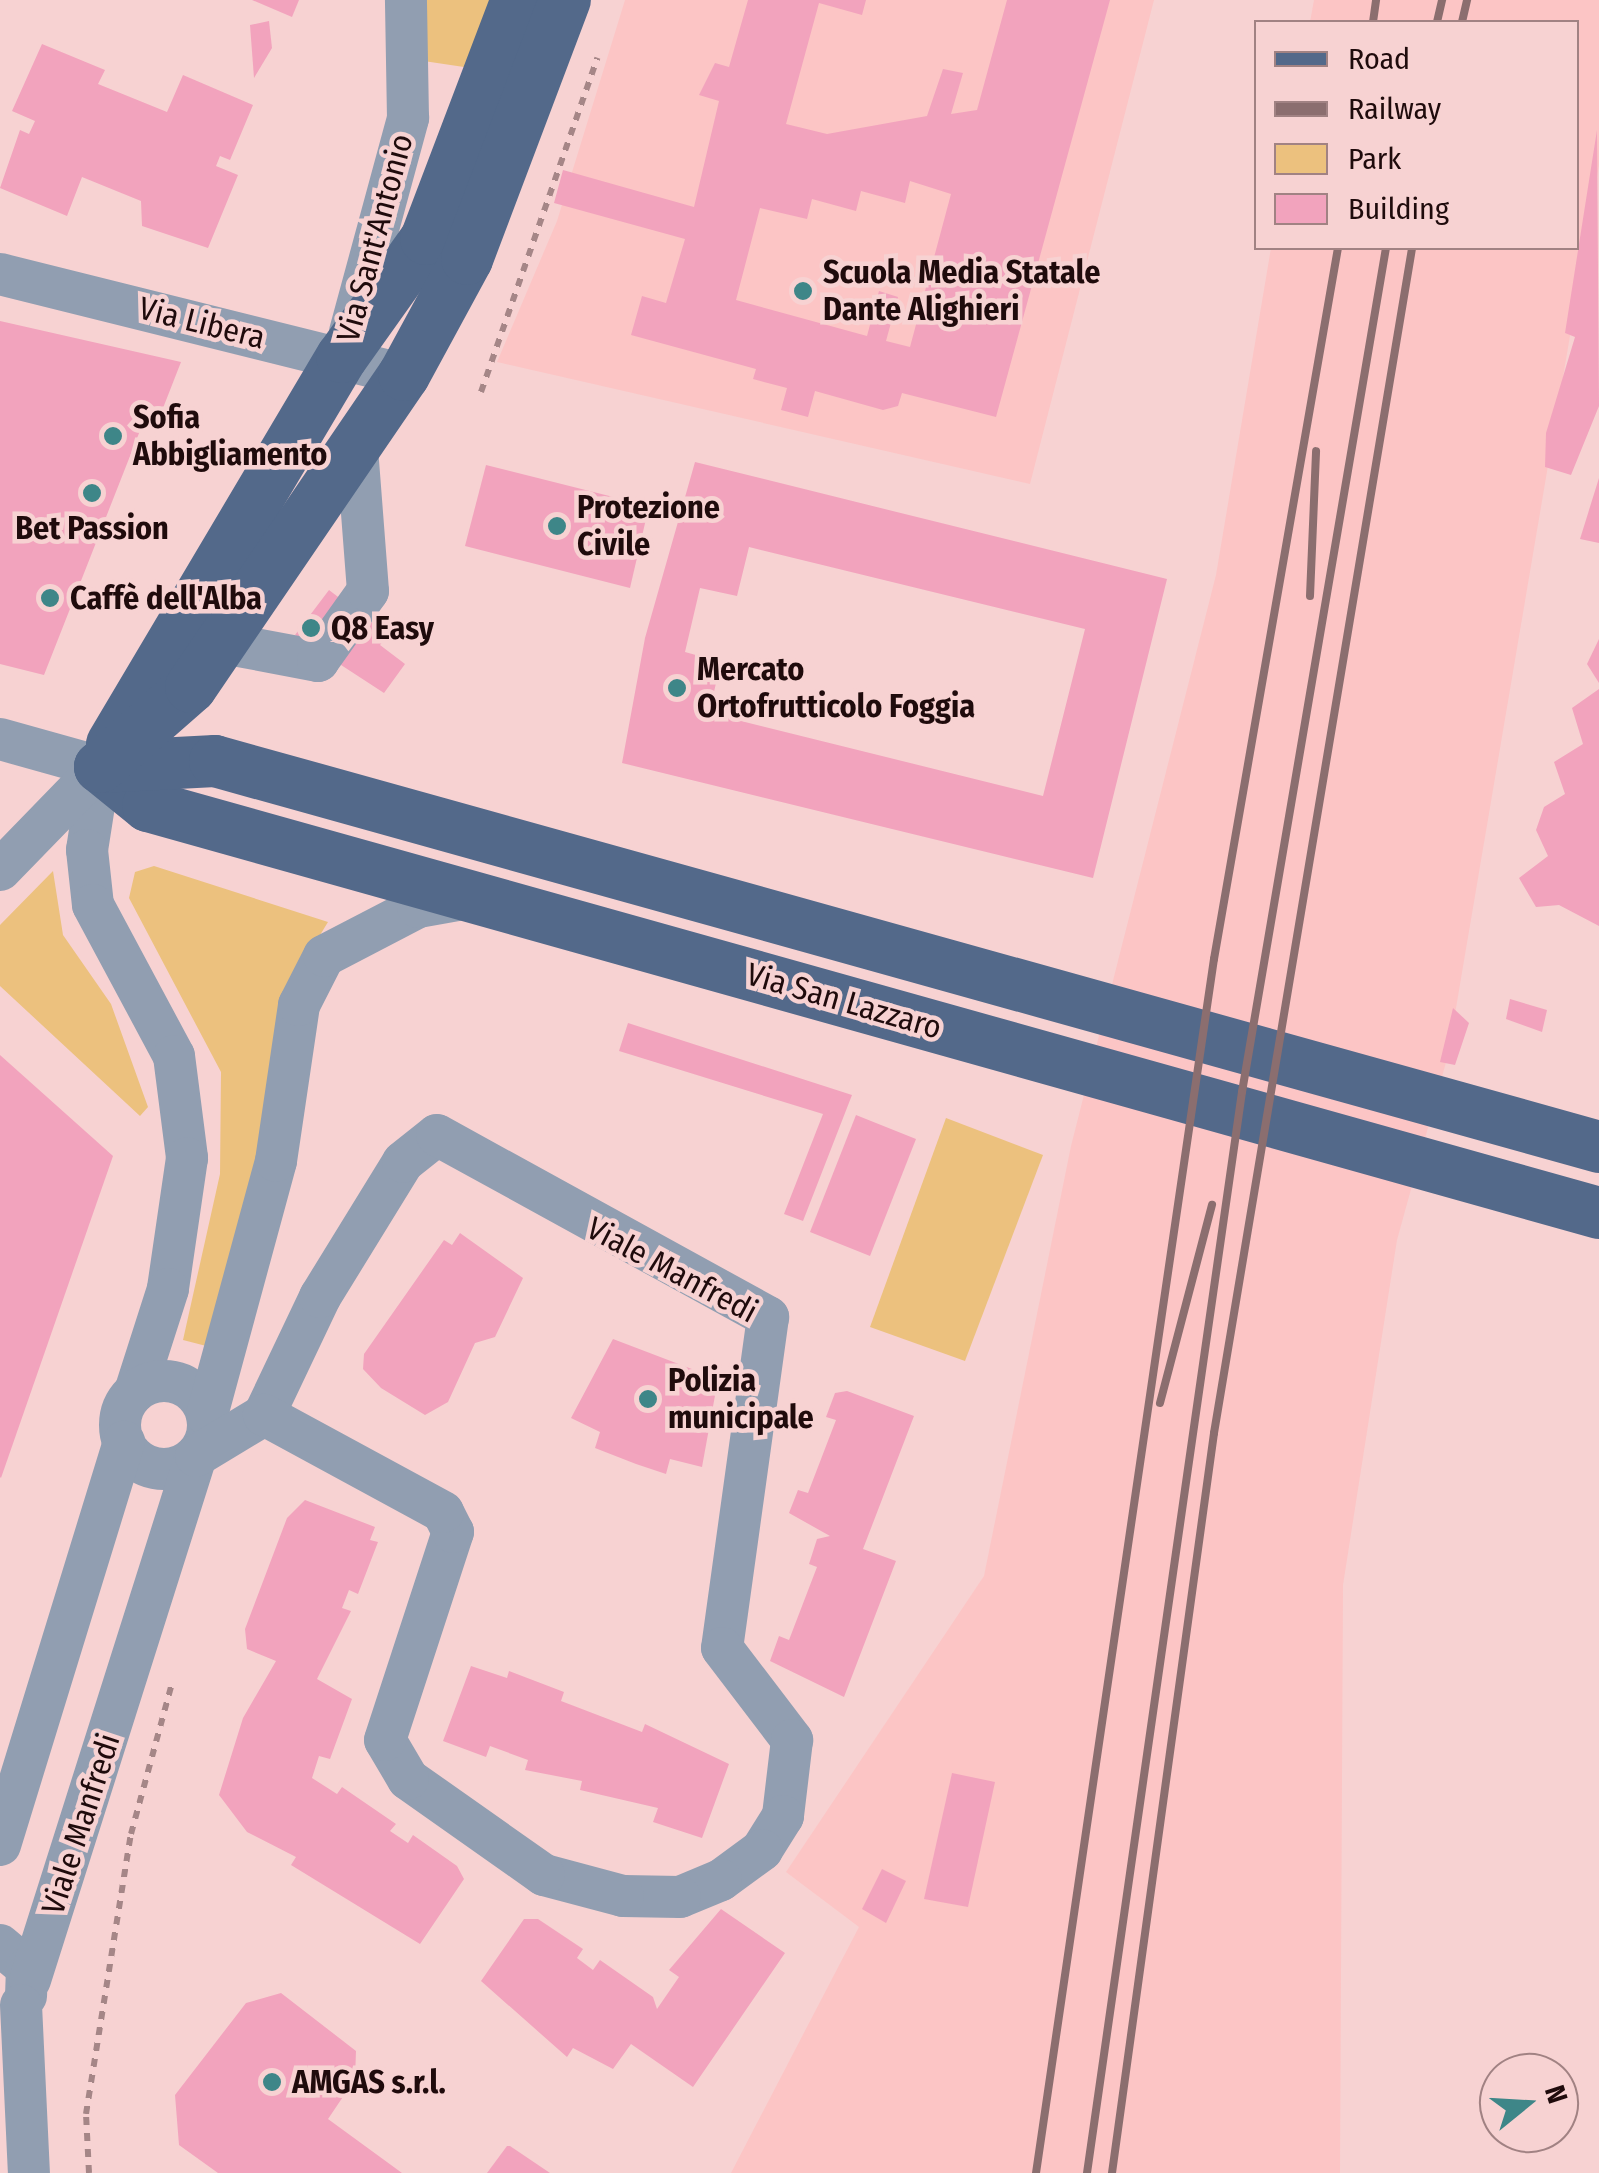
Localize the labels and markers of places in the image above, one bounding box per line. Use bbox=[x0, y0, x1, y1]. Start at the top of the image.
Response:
place label: Scuola Media Statale Dante Alighieri bbox=[823, 254, 1100, 329]
marker: Scuola Media Statale Dante Alighieri bbox=[792, 280, 814, 302]
place label: Sofia Abbigliamento bbox=[133, 399, 327, 474]
marker: Sofia Abbigliamento bbox=[102, 425, 124, 447]
marker: Bet Passion bbox=[81, 482, 103, 504]
place label: Protezione Civile bbox=[577, 489, 720, 564]
place label: Bet Passion bbox=[15, 509, 169, 547]
marker: Protezione Civile bbox=[546, 515, 568, 537]
place label: Caffè dell'Alba bbox=[70, 579, 262, 617]
marker: Caffè dell'Alba bbox=[39, 587, 61, 609]
place label: Q8 Easy bbox=[331, 609, 434, 647]
marker: Q8 Easy bbox=[300, 617, 322, 639]
place label: Mercato Ortofrutticolo Foggia bbox=[697, 651, 975, 726]
marker: Mercato Ortofrutticolo Foggia bbox=[666, 677, 688, 699]
place label: Polizia municipale bbox=[668, 1362, 814, 1437]
marker: Polizia municipale bbox=[637, 1388, 659, 1410]
place label: AMGAS s.r.l. bbox=[292, 2063, 446, 2101]
marker: AMGAS s.r.l. bbox=[261, 2071, 283, 2093]

